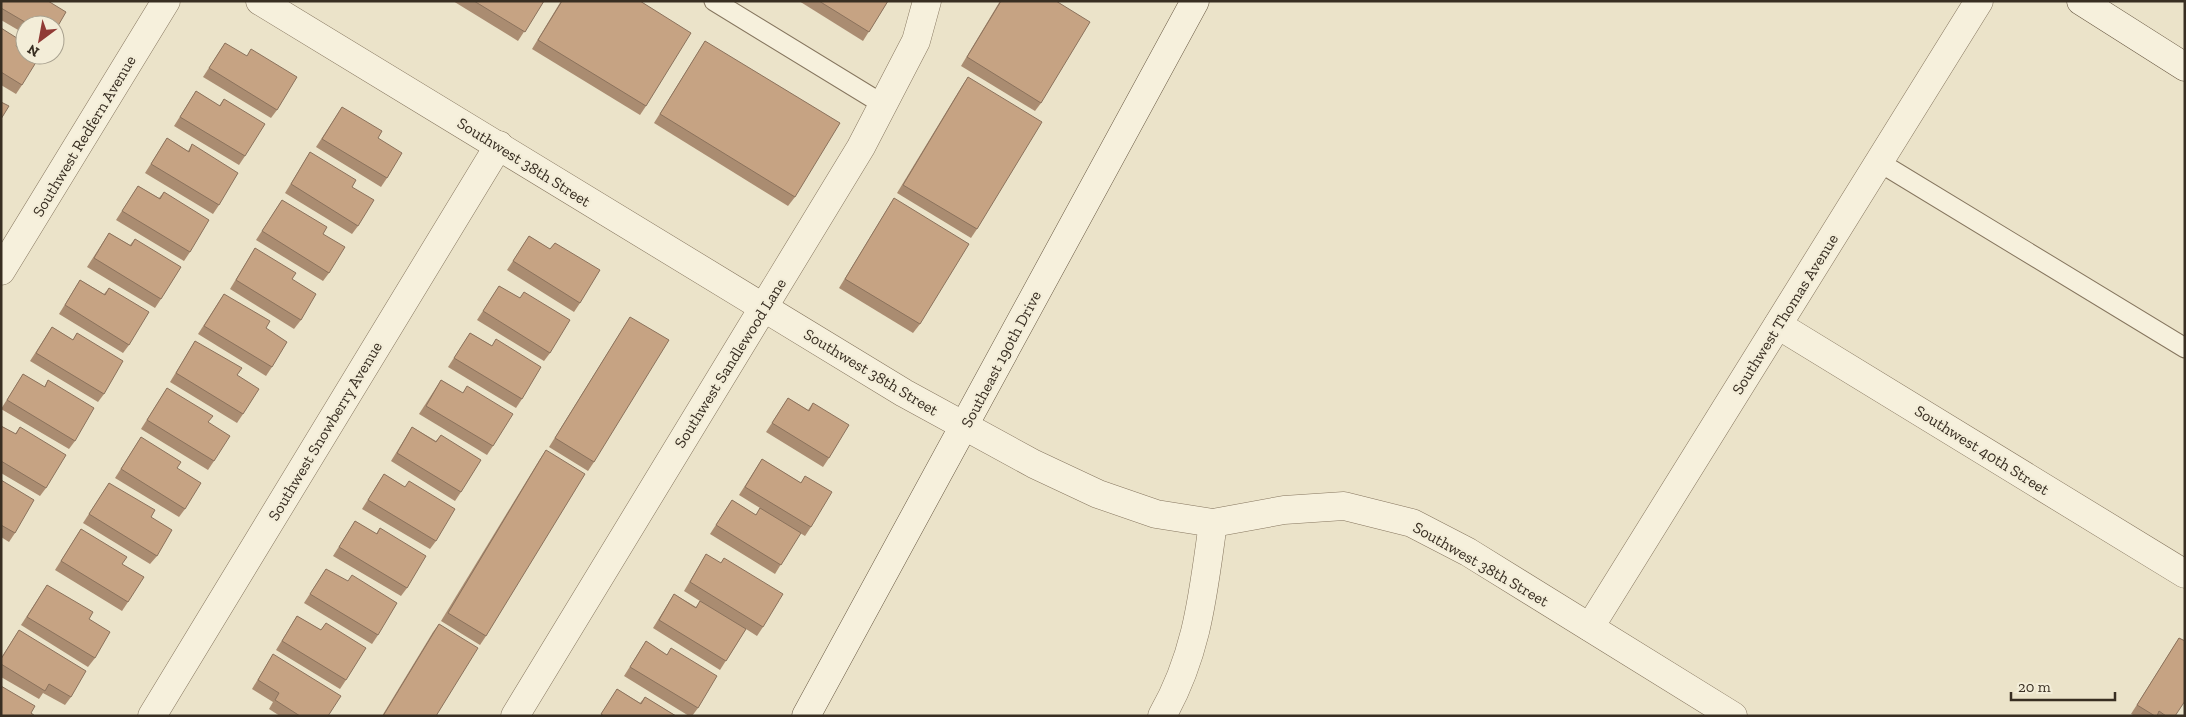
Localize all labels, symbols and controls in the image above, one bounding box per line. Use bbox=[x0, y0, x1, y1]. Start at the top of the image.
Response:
north arrow bbox=[15, 15, 65, 65]
text: N bbox=[24, 40, 42, 61]
street label: Southwest Redfern Avenue bbox=[28, 52, 140, 220]
street label: Southwest 38th Street bbox=[454, 113, 594, 211]
street label: Southwest Thomas Avenue bbox=[1728, 230, 1842, 398]
street label: Southwest Sandlewood Lane bbox=[670, 275, 790, 451]
street label: Southeast 190th Drive bbox=[957, 287, 1045, 431]
street label: Southwest 38th Street bbox=[800, 324, 942, 420]
street label: Southwest Snowberry Avenue bbox=[264, 338, 386, 524]
street label: Southwest 40th Street bbox=[1911, 401, 2053, 499]
street label: Southwest 38th Street bbox=[1410, 517, 1552, 611]
scale bar bbox=[2011, 670, 2115, 702]
text: 20 m bbox=[2018, 678, 2051, 696]

